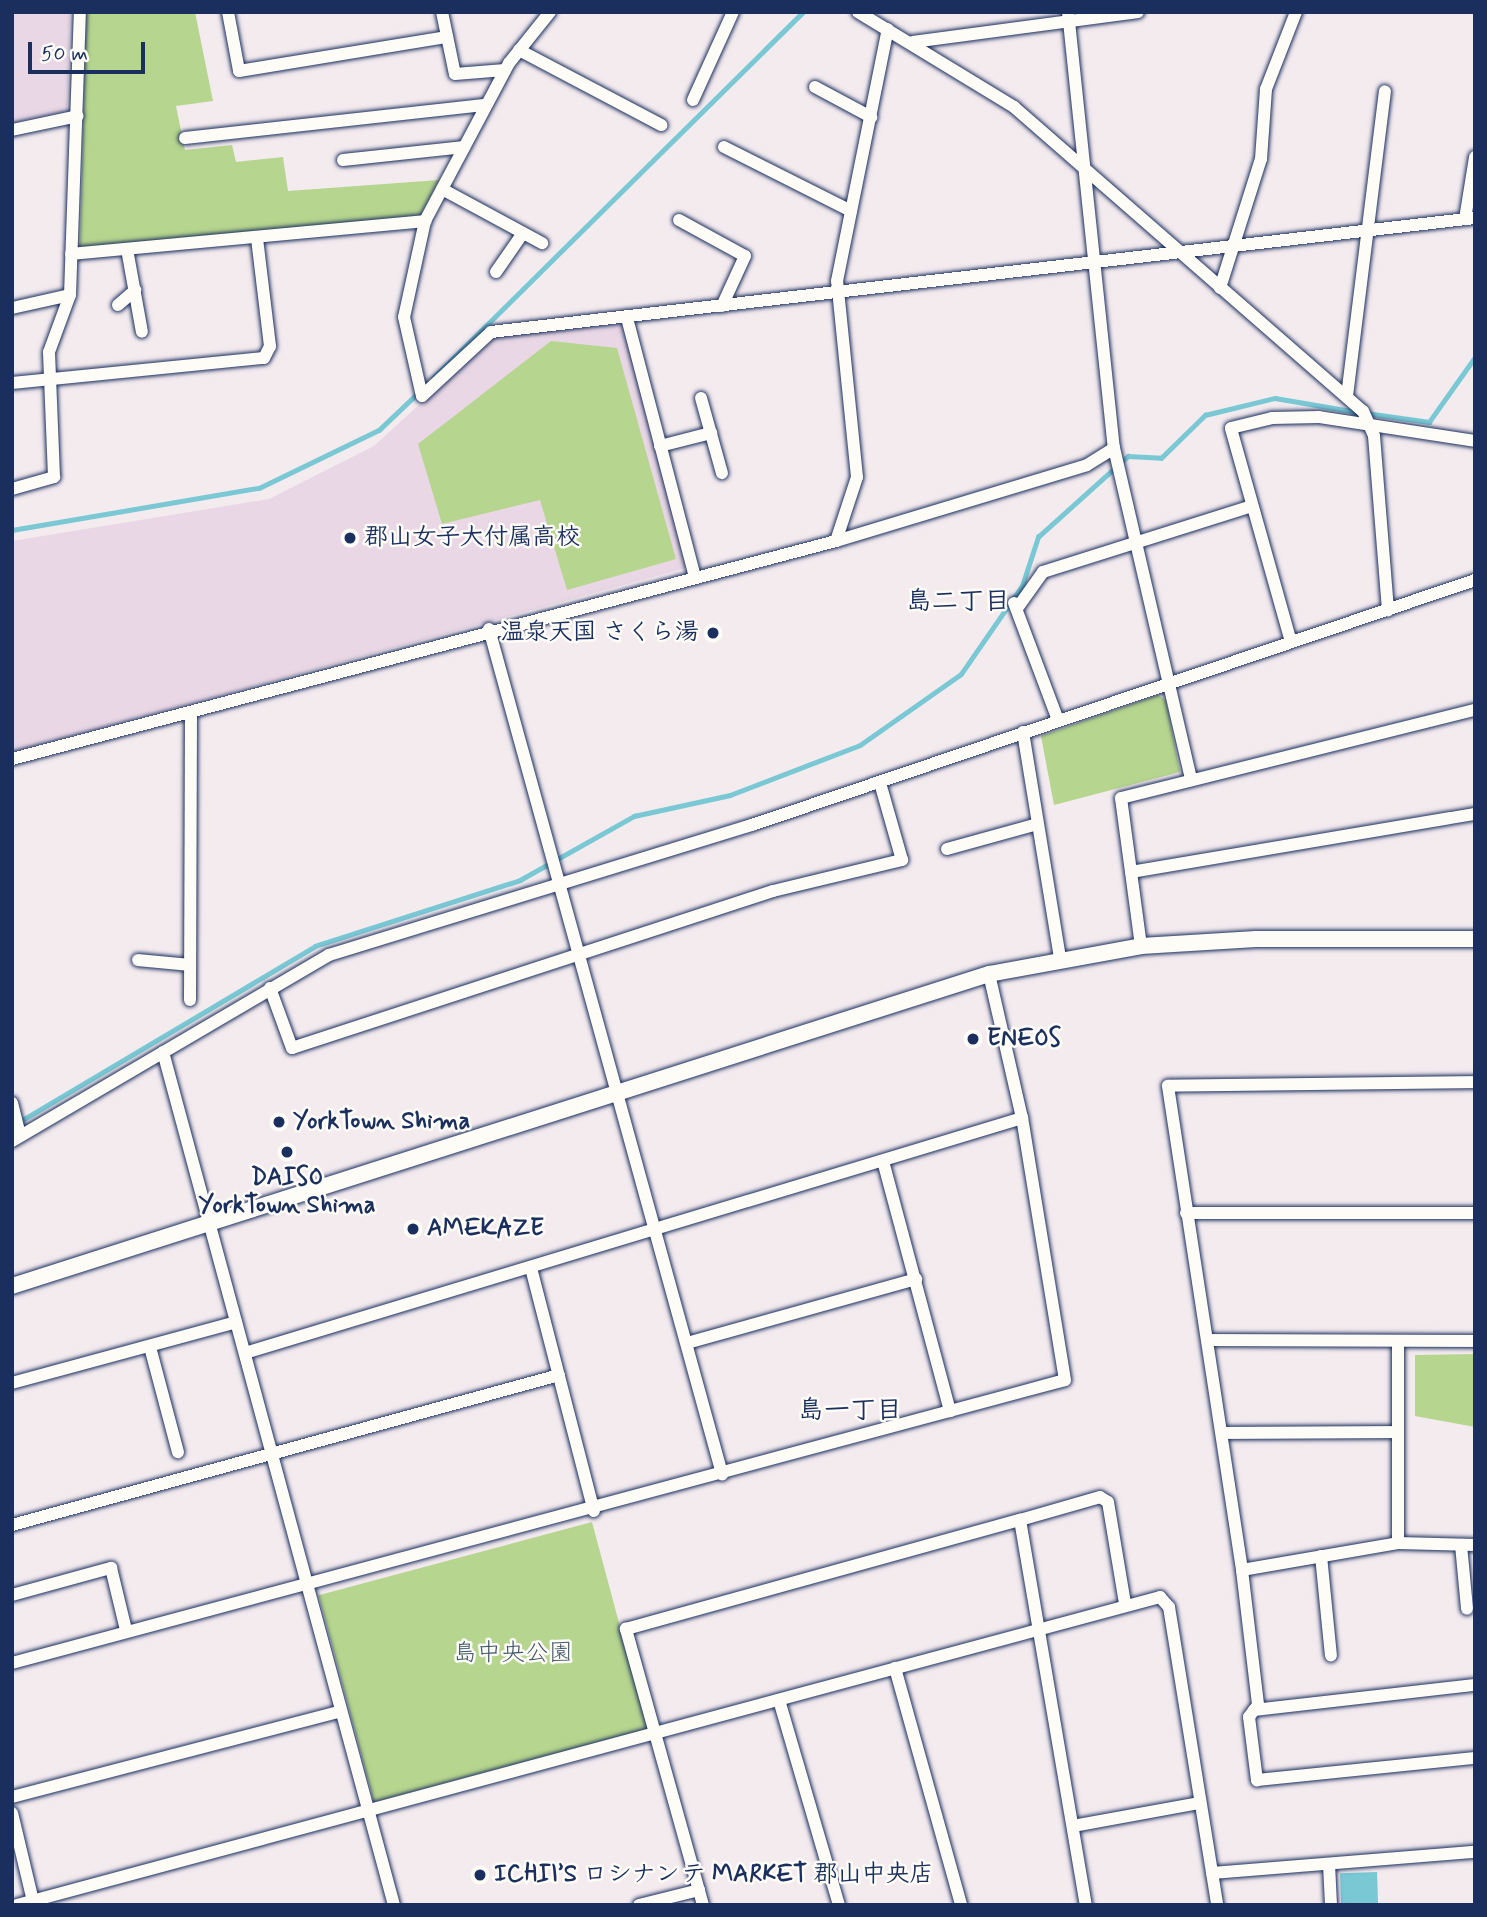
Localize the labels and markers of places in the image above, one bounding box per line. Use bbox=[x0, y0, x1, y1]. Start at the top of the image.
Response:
place label: 郡山女子大付属高校 bbox=[364, 524, 580, 552]
marker: 郡山女子大付属高校 bbox=[342, 530, 358, 546]
place label: 温泉天国 さくら湯 bbox=[501, 619, 699, 647]
marker: 温泉天国 さくら湯 bbox=[705, 625, 721, 641]
place label: ENEOS bbox=[987, 1025, 1061, 1053]
marker: ENEOS bbox=[965, 1031, 981, 1047]
place label: YorkTown Shima bbox=[293, 1108, 470, 1136]
marker: YorkTown Shima bbox=[271, 1114, 287, 1130]
marker: DAISO YorkTown Shima bbox=[279, 1144, 295, 1160]
place label: DAISO YorkTown Shima bbox=[198, 1164, 376, 1220]
place label: AMEKAZE bbox=[427, 1215, 544, 1243]
marker: AMEKAZE bbox=[405, 1221, 421, 1237]
place label: ICHII’S ロシナンテ MARKET 郡山中央店 bbox=[494, 1861, 932, 1889]
marker: ICHII’S ロシナンテ MARKET 郡山中央店 bbox=[472, 1867, 488, 1883]

